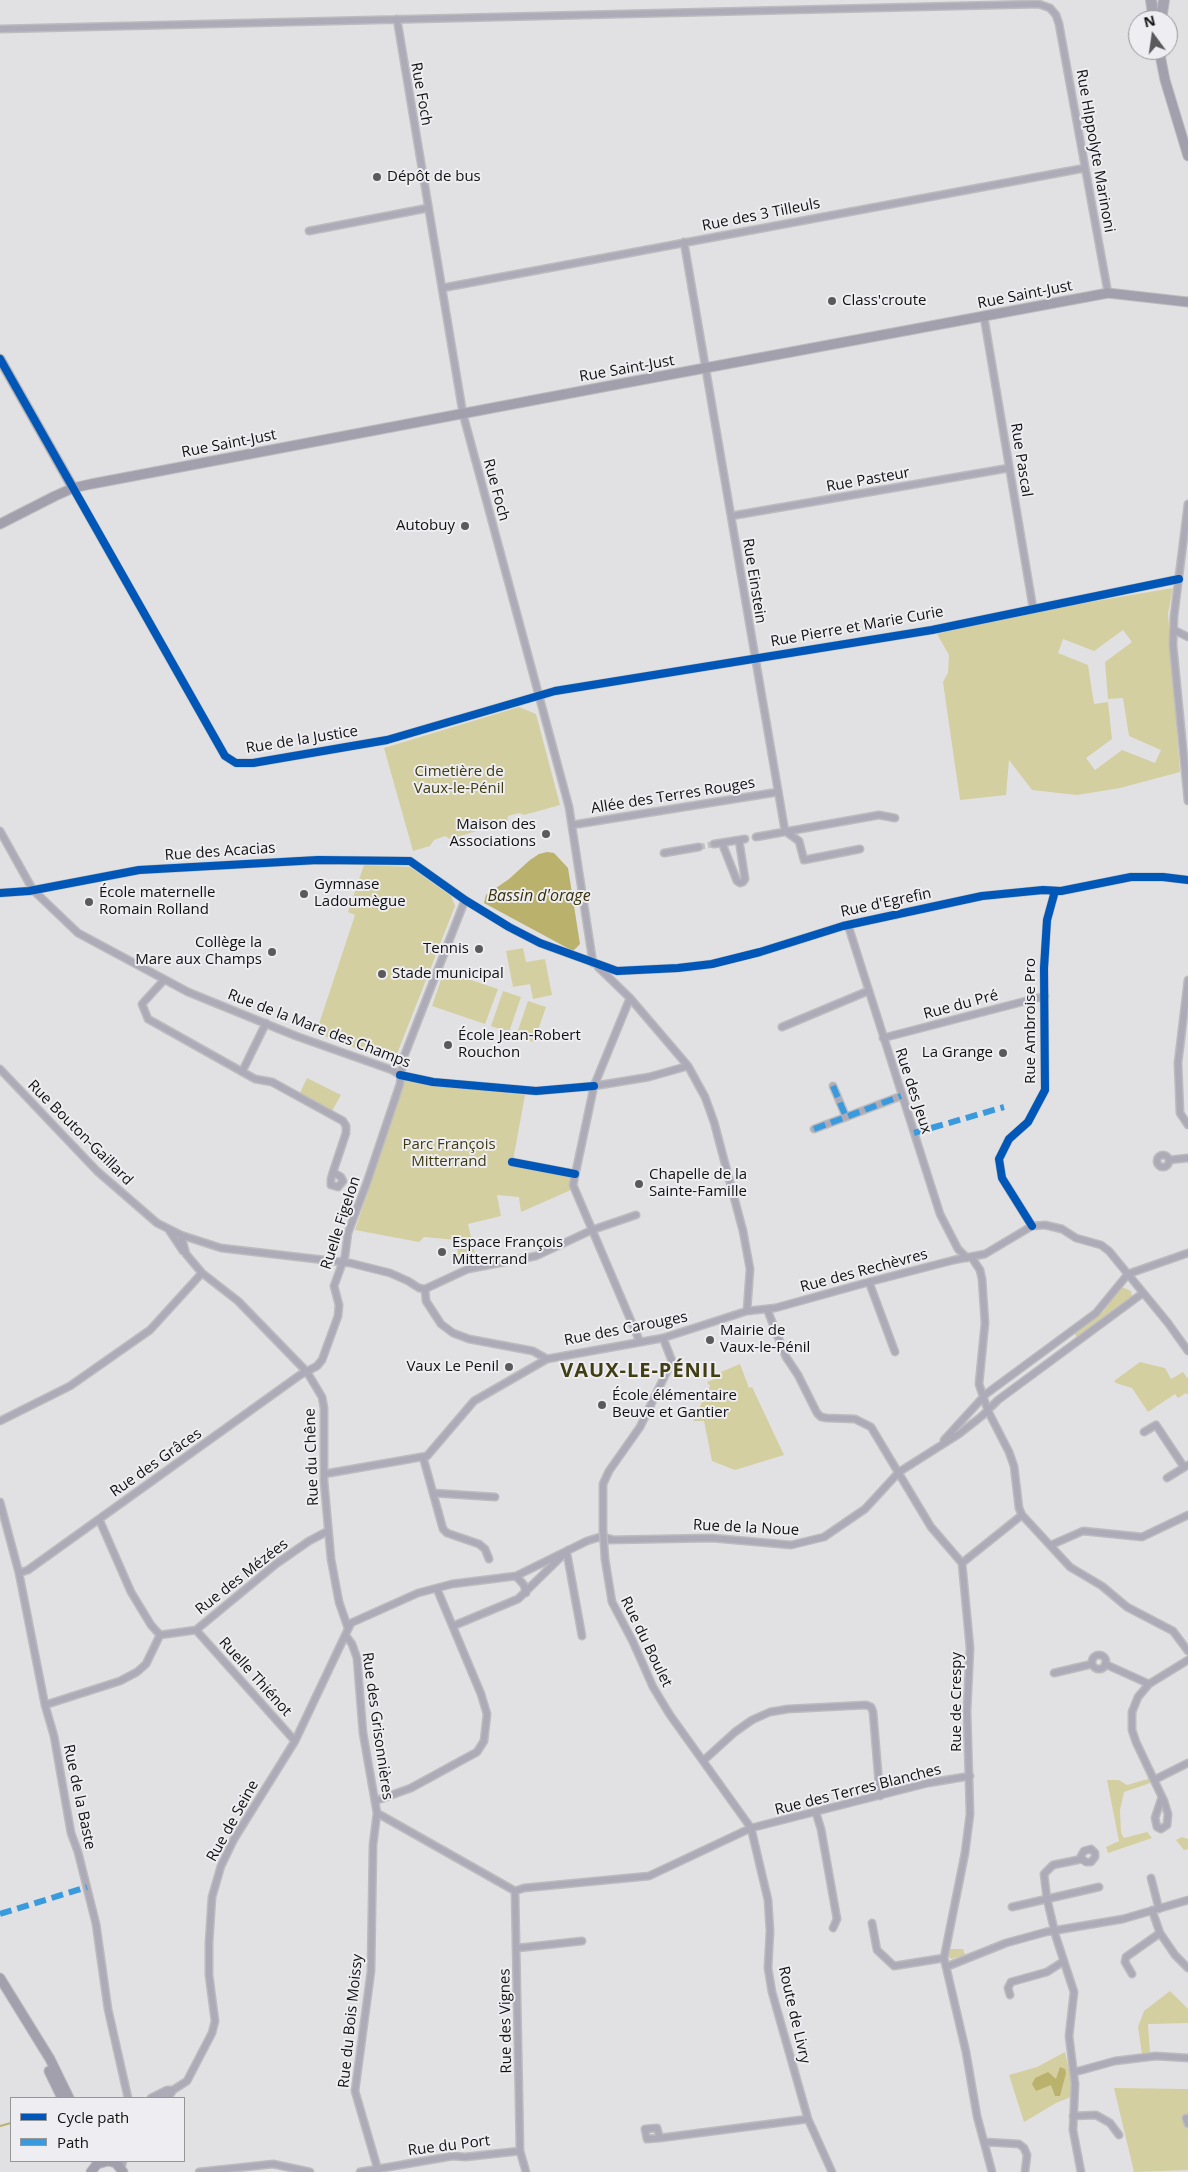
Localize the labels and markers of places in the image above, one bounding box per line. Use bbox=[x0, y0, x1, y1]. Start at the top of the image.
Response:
place label: Dépôt de bus bbox=[387, 168, 481, 186]
marker: Dépôt de bus bbox=[371, 171, 383, 183]
place label: Class'croute bbox=[842, 292, 926, 310]
marker: Class'croute bbox=[826, 295, 838, 307]
place label: Autobuy bbox=[396, 517, 455, 535]
marker: Autobuy bbox=[459, 520, 471, 532]
place label: Maison des Associations bbox=[449, 816, 536, 851]
marker: Maison des Associations bbox=[540, 828, 552, 840]
place label: Gymnase Ladoumègue bbox=[314, 876, 406, 911]
place label: École maternelle Romain Rolland bbox=[99, 884, 215, 919]
marker: Gymnase Ladoumègue bbox=[298, 888, 310, 900]
marker: École maternelle Romain Rolland bbox=[83, 896, 95, 908]
place label: Collège la Mare aux Champs bbox=[135, 934, 262, 969]
place label: Tennis bbox=[423, 940, 469, 958]
marker: Tennis bbox=[473, 943, 485, 955]
marker: Collège la Mare aux Champs bbox=[266, 946, 278, 958]
place label: Stade municipal bbox=[392, 965, 504, 983]
marker: Stade municipal bbox=[376, 968, 388, 980]
place label: École Jean-Robert Rouchon bbox=[458, 1027, 581, 1062]
marker: École Jean-Robert Rouchon bbox=[442, 1039, 454, 1051]
place label: La Grange bbox=[922, 1044, 993, 1062]
marker: La Grange bbox=[997, 1047, 1009, 1059]
place label: Chapelle de la Sainte-Famille bbox=[649, 1166, 747, 1201]
marker: Chapelle de la Sainte-Famille bbox=[633, 1178, 645, 1190]
place label: Espace François Mitterrand bbox=[452, 1234, 563, 1269]
marker: Espace François Mitterrand bbox=[436, 1246, 448, 1258]
place label: Mairie de Vaux-le-Pénil bbox=[720, 1322, 810, 1357]
marker: Mairie de Vaux-le-Pénil bbox=[704, 1334, 716, 1346]
place label: Vaux Le Penil bbox=[406, 1358, 499, 1376]
marker: Vaux Le Penil bbox=[503, 1361, 515, 1373]
place label: École élémentaire Beuve et Gantier bbox=[612, 1387, 737, 1422]
marker: École élémentaire Beuve et Gantier bbox=[596, 1399, 608, 1411]

